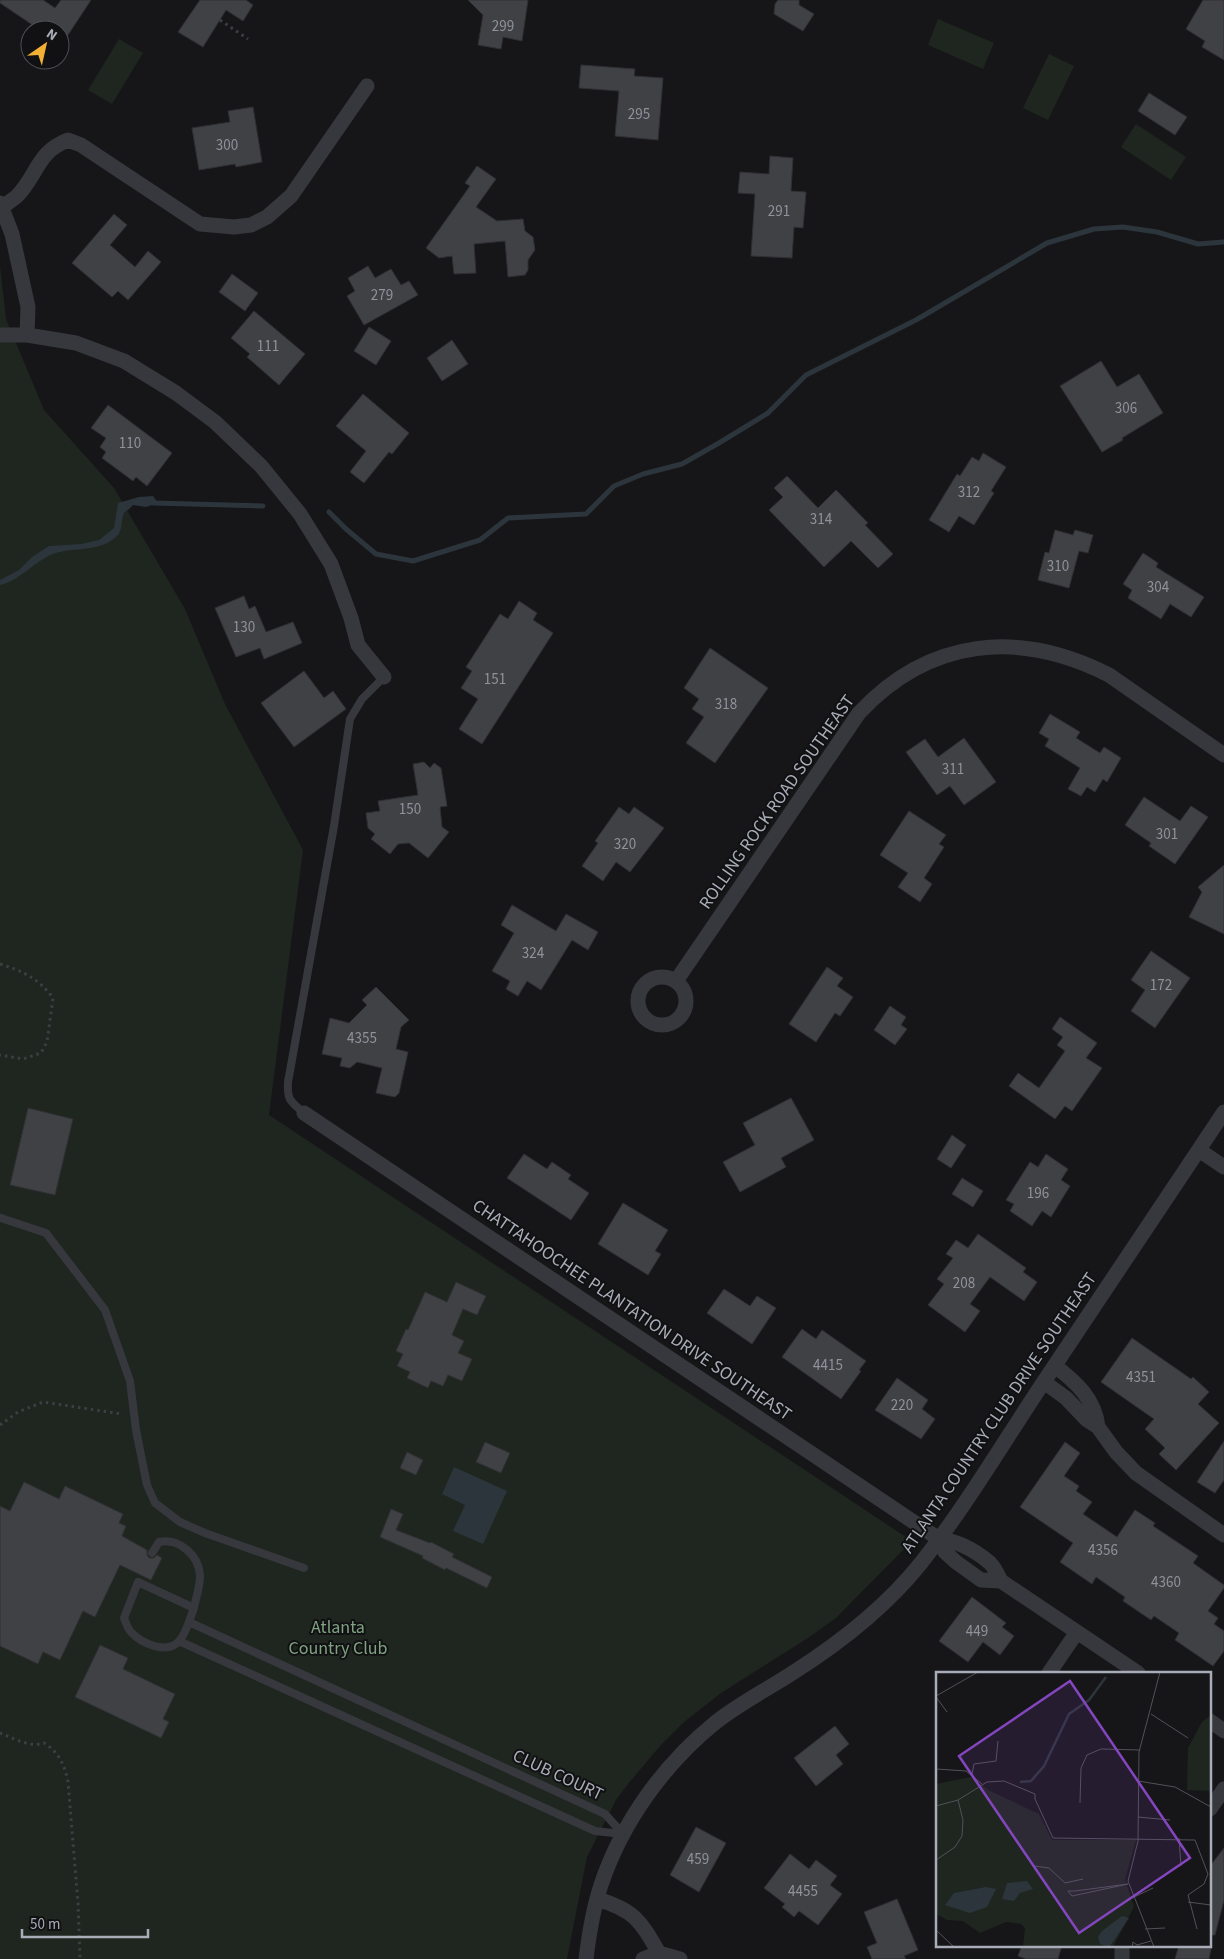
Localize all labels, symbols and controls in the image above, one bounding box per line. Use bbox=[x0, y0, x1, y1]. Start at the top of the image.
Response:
house number: 299 bbox=[492, 16, 514, 37]
north arrow bbox=[20, 20, 70, 70]
text: N bbox=[42, 24, 61, 46]
house number: 295 bbox=[628, 104, 650, 125]
house number: 300 bbox=[216, 135, 238, 156]
house number: 291 bbox=[768, 201, 790, 222]
house number: 279 bbox=[371, 285, 393, 306]
house number: 111 bbox=[257, 336, 279, 357]
house number: 306 bbox=[1115, 398, 1137, 419]
house number: 110 bbox=[119, 433, 141, 454]
house number: 312 bbox=[958, 482, 980, 503]
house number: 314 bbox=[810, 509, 833, 530]
house number: 310 bbox=[1047, 556, 1069, 577]
house number: 304 bbox=[1147, 577, 1170, 598]
house number: 130 bbox=[233, 617, 255, 638]
house number: 151 bbox=[484, 669, 506, 690]
street label: ROLLING ROCK ROAD SOUTHEAST bbox=[693, 690, 861, 914]
house number: 318 bbox=[715, 694, 737, 715]
house number: 311 bbox=[942, 759, 964, 780]
house number: 150 bbox=[399, 799, 421, 820]
house number: 301 bbox=[1156, 824, 1178, 845]
house number: 320 bbox=[614, 834, 636, 855]
house number: 324 bbox=[522, 943, 545, 964]
house number: 172 bbox=[1150, 975, 1172, 996]
house number: 4355 bbox=[347, 1028, 377, 1049]
house number: 196 bbox=[1027, 1183, 1049, 1204]
street label: CHATTAHOOCHEE PLANTATION DRIVE SOUTHEAST bbox=[467, 1193, 797, 1427]
street label: ATLANTA COUNTRY CLUB DRIVE SOUTHEAST bbox=[895, 1268, 1103, 1558]
house number: 208 bbox=[953, 1273, 975, 1294]
house number: 4415 bbox=[813, 1355, 843, 1376]
house number: 4351 bbox=[1126, 1367, 1156, 1388]
house number: 220 bbox=[891, 1395, 913, 1416]
house number: 4356 bbox=[1088, 1540, 1118, 1561]
house number: 4360 bbox=[1151, 1572, 1181, 1593]
park label: Atlanta Country Club bbox=[288, 1615, 388, 1661]
house number: 449 bbox=[966, 1621, 988, 1642]
inset map bbox=[936, 1672, 1212, 1946]
street label: CLUB COURT bbox=[509, 1743, 608, 1807]
house number: 459 bbox=[687, 1849, 709, 1870]
house number: 4455 bbox=[788, 1881, 818, 1902]
scale bar bbox=[22, 1906, 149, 1938]
text: 50 m bbox=[30, 1914, 60, 1935]

